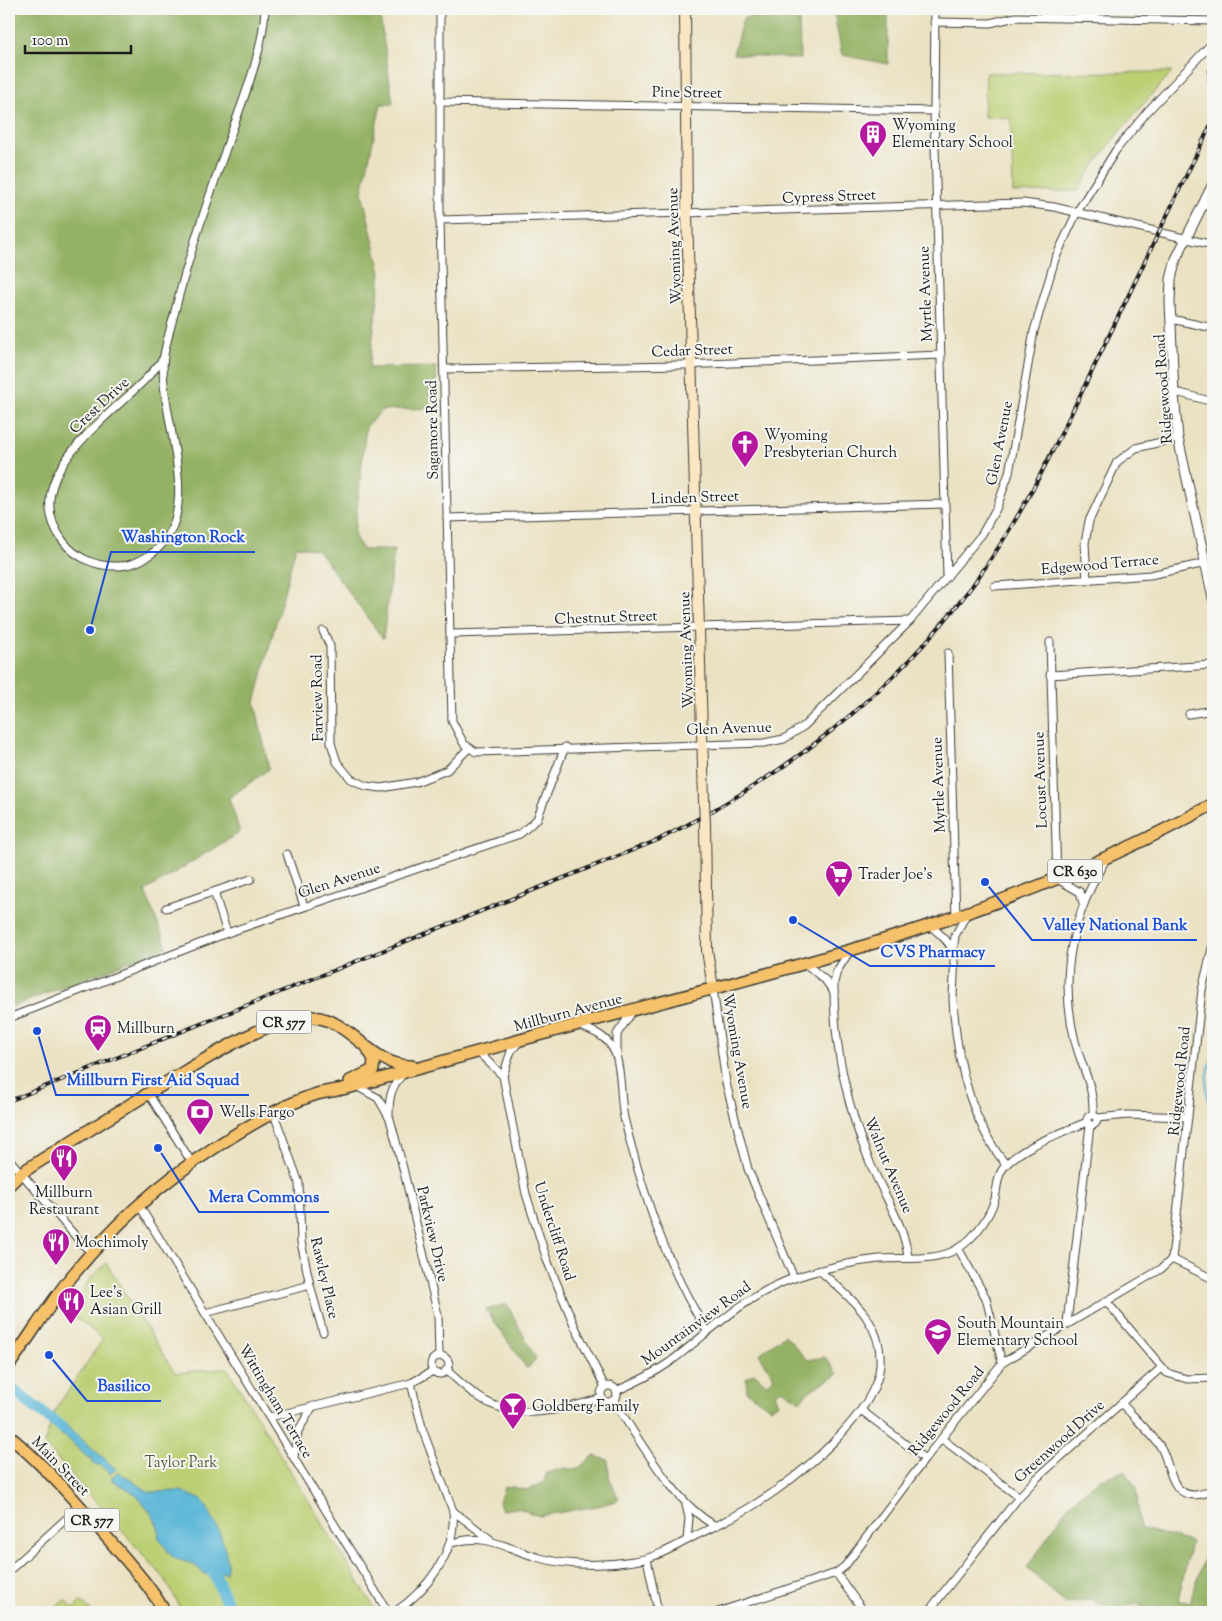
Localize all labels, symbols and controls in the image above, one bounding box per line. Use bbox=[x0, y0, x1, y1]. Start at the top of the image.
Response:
scale bar bbox=[25, 22, 131, 54]
text: 100 m bbox=[32, 31, 69, 52]
street label: Pine Street bbox=[652, 82, 722, 105]
place label: Wyoming Elementary School bbox=[892, 116, 1013, 154]
building icon: Wyoming Elementary School bbox=[858, 119, 888, 158]
street label: Cypress Street bbox=[782, 185, 876, 210]
street label: Wyoming Avenue bbox=[663, 187, 688, 305]
street label: Myrtle Avenue bbox=[914, 246, 939, 342]
street label: Ridgewood Road bbox=[1150, 333, 1179, 444]
street label: Cedar Street bbox=[651, 340, 733, 363]
street label: Crest Drive bbox=[66, 373, 135, 439]
street label: Sagamore Road bbox=[422, 379, 445, 480]
street label: Glen Avenue bbox=[982, 399, 1019, 487]
place label: Wyoming Presbyterian Church bbox=[764, 426, 898, 464]
church icon: Wyoming Presbyterian Church bbox=[730, 429, 760, 468]
street label: Linden Street bbox=[651, 486, 739, 511]
callout: Washington Rock bbox=[111, 521, 255, 552]
text: Washington Rock bbox=[121, 527, 245, 550]
street label: Edgewood Terrace bbox=[1040, 550, 1160, 581]
street label: Wyoming Avenue bbox=[675, 591, 700, 709]
street label: Chestnut Street bbox=[554, 606, 658, 631]
street label: Farview Road bbox=[307, 654, 330, 742]
street label: Glen Avenue bbox=[686, 718, 772, 741]
street label: Locust Avenue bbox=[1029, 731, 1054, 829]
street label: Myrtle Avenue bbox=[927, 737, 952, 833]
street label: Glen Avenue bbox=[296, 858, 383, 905]
supermarket icon: Trader Joe's bbox=[824, 859, 854, 898]
road number: CR 630 bbox=[1048, 859, 1102, 882]
place label: Trader Joe's bbox=[858, 865, 933, 886]
callout: Valley National Bank bbox=[1032, 909, 1197, 940]
text: Valley National Bank bbox=[1042, 915, 1188, 938]
callout: CVS Pharmacy bbox=[870, 935, 995, 966]
text: CVS Pharmacy bbox=[880, 942, 986, 965]
street label: Millburn Avenue bbox=[512, 989, 625, 1038]
street label: Wyoming Avenue bbox=[716, 992, 757, 1111]
road number: CR 577 bbox=[256, 1010, 312, 1034]
station icon: Millburn bbox=[83, 1013, 113, 1052]
place label: Millburn bbox=[117, 1019, 175, 1040]
street label: Ridgewood Road bbox=[1164, 1025, 1197, 1137]
callout: Millburn First Aid Squad bbox=[56, 1064, 249, 1095]
text: Millburn First Aid Squad bbox=[66, 1070, 240, 1093]
bank icon: Wells Fargo bbox=[185, 1097, 215, 1136]
place label: Wells Fargo bbox=[219, 1103, 294, 1124]
street label: Walnut Avenue bbox=[858, 1114, 917, 1217]
restaurant icon: Millburn Restaurant bbox=[49, 1143, 79, 1182]
street label: Undercliff Road bbox=[528, 1179, 580, 1284]
callout: Mera Commons bbox=[199, 1181, 329, 1212]
place label: Millburn Restaurant bbox=[29, 1183, 99, 1221]
street label: Parkview Drive bbox=[410, 1184, 453, 1284]
text: Mera Commons bbox=[209, 1187, 319, 1210]
restaurant icon: Mochimoly bbox=[41, 1227, 71, 1266]
place label: Mochimoly bbox=[75, 1233, 149, 1254]
street label: Rawley Place bbox=[304, 1235, 343, 1321]
street label: Mountainview Road bbox=[638, 1277, 756, 1371]
place label: Lee's Asian Grill bbox=[90, 1283, 162, 1321]
restaurant icon: Lee's Asian Grill bbox=[56, 1286, 86, 1325]
place label: South Mountain Elementary School bbox=[957, 1314, 1078, 1352]
school or university icon: South Mountain Elementary School bbox=[923, 1317, 953, 1356]
street label: Wittingham Terrace bbox=[232, 1341, 317, 1463]
street label: Ridgewood Road bbox=[904, 1362, 990, 1461]
callout: Basilico bbox=[87, 1370, 161, 1401]
text: Basilico bbox=[97, 1376, 151, 1399]
bar icon: Goldberg Family bbox=[498, 1391, 528, 1430]
street label: Greenwood Drive bbox=[1010, 1396, 1110, 1488]
place label: Goldberg Family bbox=[532, 1397, 640, 1418]
street label: Main Street bbox=[26, 1432, 94, 1502]
park label: Taylor Park bbox=[144, 1453, 218, 1474]
road number: CR 577 bbox=[64, 1508, 120, 1532]

